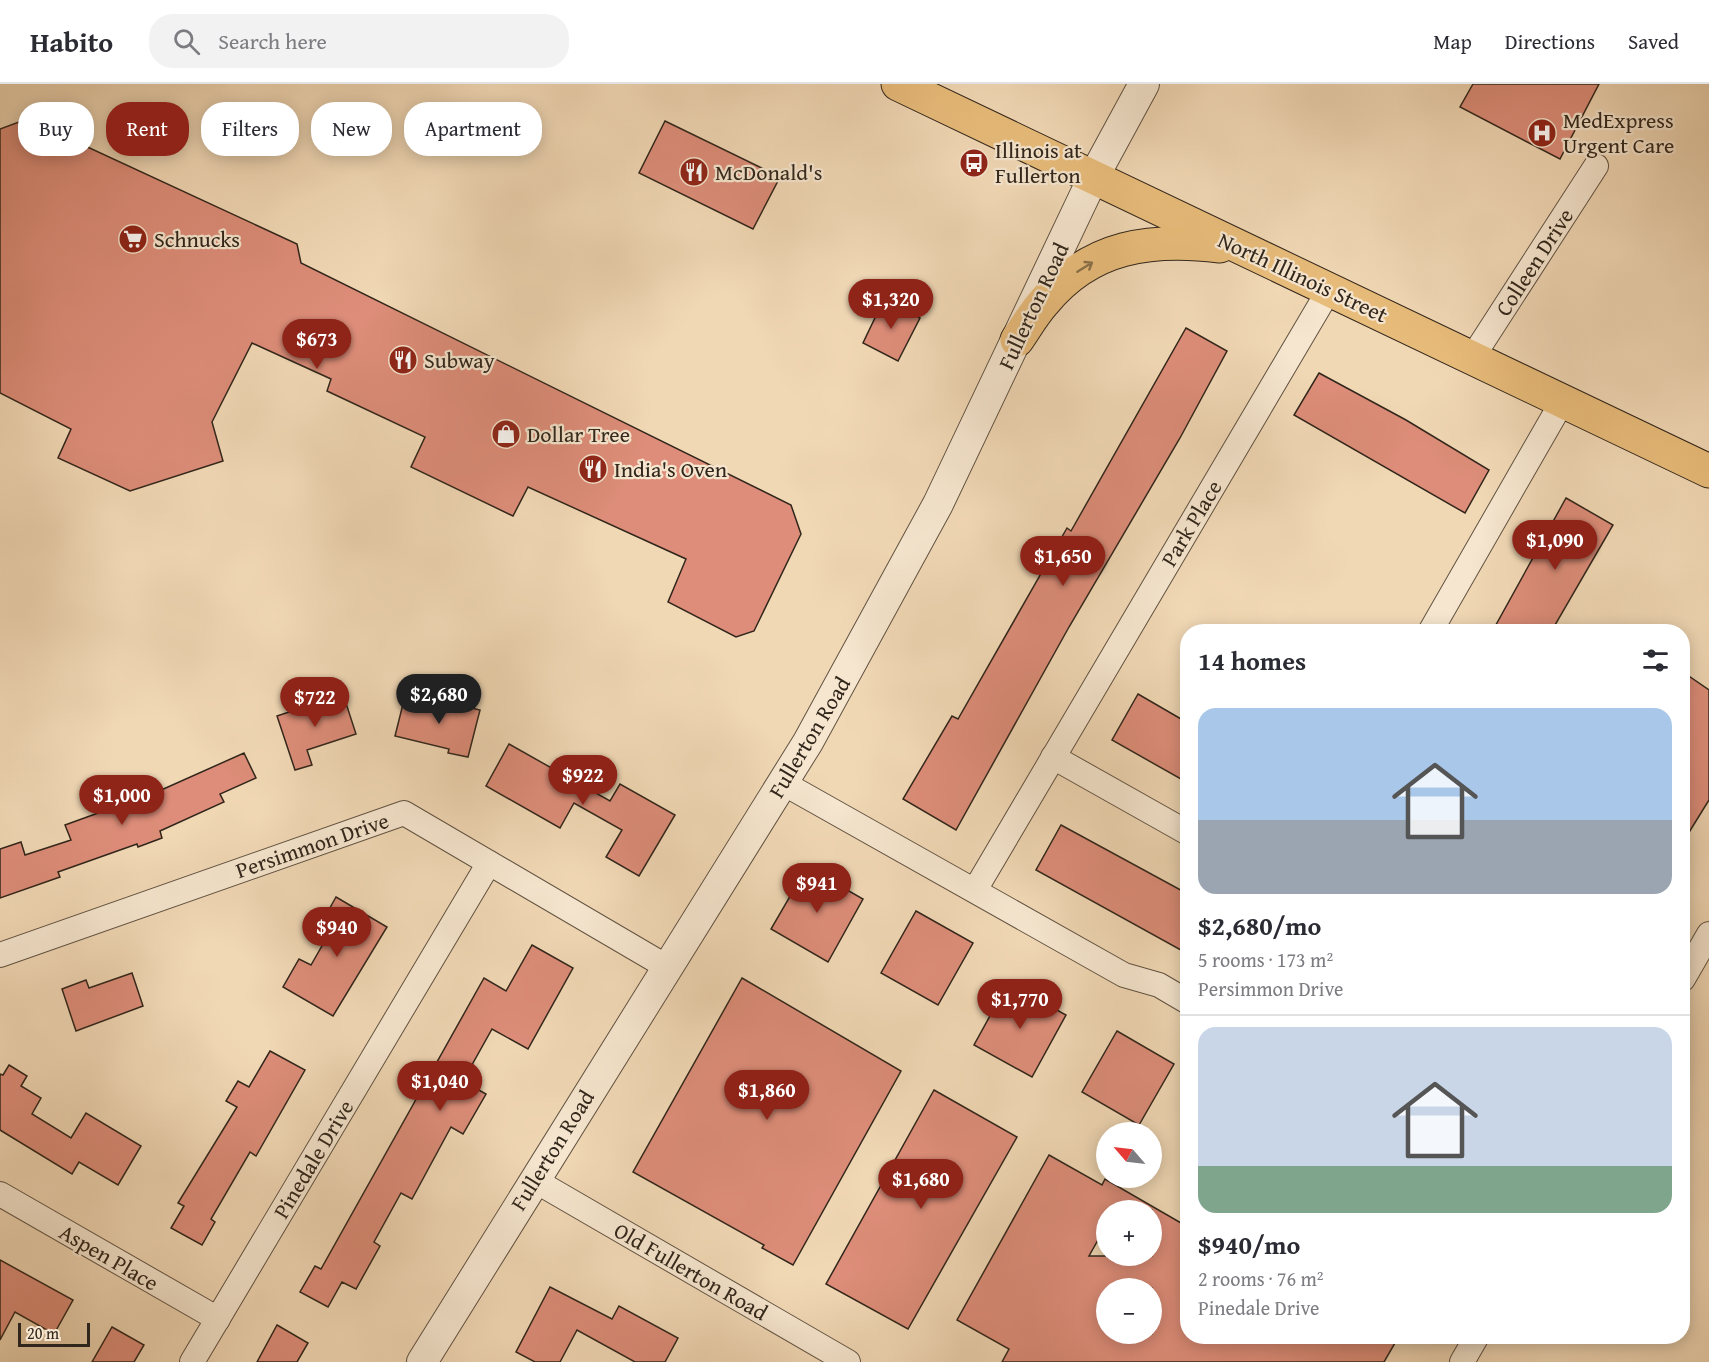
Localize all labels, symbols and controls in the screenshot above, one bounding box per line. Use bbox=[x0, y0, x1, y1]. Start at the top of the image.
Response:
search box bbox=[149, 14, 569, 68]
text: Habito bbox=[30, 21, 113, 62]
icon: search bbox=[170, 25, 203, 58]
text: Search here bbox=[218, 25, 327, 57]
text: Map bbox=[1433, 26, 1472, 57]
text: Directions bbox=[1505, 26, 1595, 57]
text: Saved bbox=[1628, 26, 1679, 57]
chip: Buy bbox=[18, 102, 94, 156]
chip: Rent bbox=[106, 102, 189, 156]
chip: Filters bbox=[201, 102, 299, 156]
chip: New bbox=[311, 102, 392, 156]
chip: Apartment bbox=[404, 102, 542, 156]
place label: MedExpress Urgent Care bbox=[1563, 104, 1674, 161]
hospital icon: MedExpress Urgent Care bbox=[1526, 117, 1558, 149]
place label: Illinois at Fullerton bbox=[995, 134, 1082, 191]
bus stop icon: Illinois at Fullerton bbox=[958, 147, 990, 179]
restaurant icon: McDonald's bbox=[678, 156, 710, 188]
place label: McDonald's bbox=[715, 156, 822, 188]
street label: Colleen Drive bbox=[1487, 202, 1581, 322]
supermarket icon: Schnucks bbox=[117, 223, 149, 255]
place label: Schnucks bbox=[154, 223, 240, 255]
street label: North Illinois Street bbox=[1213, 224, 1393, 330]
street label: Fullerton Road bbox=[990, 237, 1076, 375]
one-way arrow bbox=[1076, 261, 1093, 273]
pin: $1,320 bbox=[842, 279, 940, 330]
text: $1,320 bbox=[862, 284, 920, 313]
pin: $673 bbox=[281, 319, 353, 370]
text: $673 bbox=[296, 324, 338, 353]
restaurant icon: Subway bbox=[387, 344, 419, 376]
place label: Subway bbox=[424, 344, 495, 376]
shop icon: Dollar Tree bbox=[490, 418, 522, 450]
place label: Dollar Tree bbox=[527, 418, 630, 450]
restaurant icon: India's Oven bbox=[577, 453, 609, 485]
place label: India's Oven bbox=[614, 453, 728, 485]
street label: Park Place bbox=[1153, 474, 1229, 572]
pin: $1,090 bbox=[1506, 520, 1604, 571]
text: $1,090 bbox=[1526, 525, 1584, 554]
pin: $1,650 bbox=[1014, 536, 1112, 587]
text: $1,650 bbox=[1034, 541, 1092, 570]
text: 14 homes bbox=[1198, 641, 1306, 680]
icon: filters bbox=[1639, 644, 1672, 677]
street label: Fullerton Road bbox=[760, 670, 858, 804]
pin: $2,680 bbox=[390, 674, 488, 725]
pin: $722 bbox=[279, 677, 351, 728]
text: $2,680 bbox=[410, 679, 468, 708]
text: $722 bbox=[294, 682, 336, 711]
icon: home bbox=[1381, 747, 1489, 855]
pin: $922 bbox=[547, 755, 619, 806]
text: $922 bbox=[562, 760, 604, 789]
pin: $1,000 bbox=[73, 775, 171, 826]
text: $1,000 bbox=[93, 780, 151, 809]
street label: Persimmon Drive bbox=[231, 804, 393, 886]
pin: $941 bbox=[781, 863, 853, 914]
text: $941 bbox=[796, 868, 838, 897]
text: $2,680/mo bbox=[1198, 906, 1321, 945]
pin: $940 bbox=[301, 907, 373, 958]
text: $940 bbox=[316, 912, 358, 941]
text: 5 rooms · 173 m² bbox=[1198, 945, 1333, 974]
text: Persimmon Drive bbox=[1198, 974, 1343, 1003]
pin: $1,770 bbox=[971, 979, 1069, 1030]
text: $1,770 bbox=[991, 984, 1049, 1013]
pin: $1,040 bbox=[391, 1061, 489, 1112]
text: $1,040 bbox=[411, 1066, 469, 1095]
icon: home bbox=[1381, 1066, 1489, 1174]
pin: $1,860 bbox=[718, 1070, 816, 1121]
text: $1,860 bbox=[738, 1075, 796, 1104]
street label: Fullerton Road bbox=[502, 1083, 602, 1216]
street label: Pinedale Drive bbox=[265, 1094, 361, 1224]
north arrow bbox=[1096, 1122, 1162, 1188]
map controls bbox=[1096, 1122, 1162, 1344]
pin: $1,680 bbox=[872, 1159, 970, 1210]
text: $1,680 bbox=[892, 1164, 950, 1193]
button: + bbox=[1096, 1200, 1162, 1266]
street label: Old Fullerton Road bbox=[608, 1214, 774, 1328]
street label: Aspen Place bbox=[53, 1216, 165, 1298]
text: $940/mo bbox=[1198, 1225, 1300, 1264]
text: 2 rooms · 76 m² bbox=[1198, 1264, 1324, 1293]
button: − bbox=[1096, 1278, 1162, 1344]
text: Pinedale Drive bbox=[1198, 1293, 1319, 1322]
scale bar bbox=[18, 1320, 90, 1348]
text: 20 m bbox=[27, 1321, 59, 1345]

